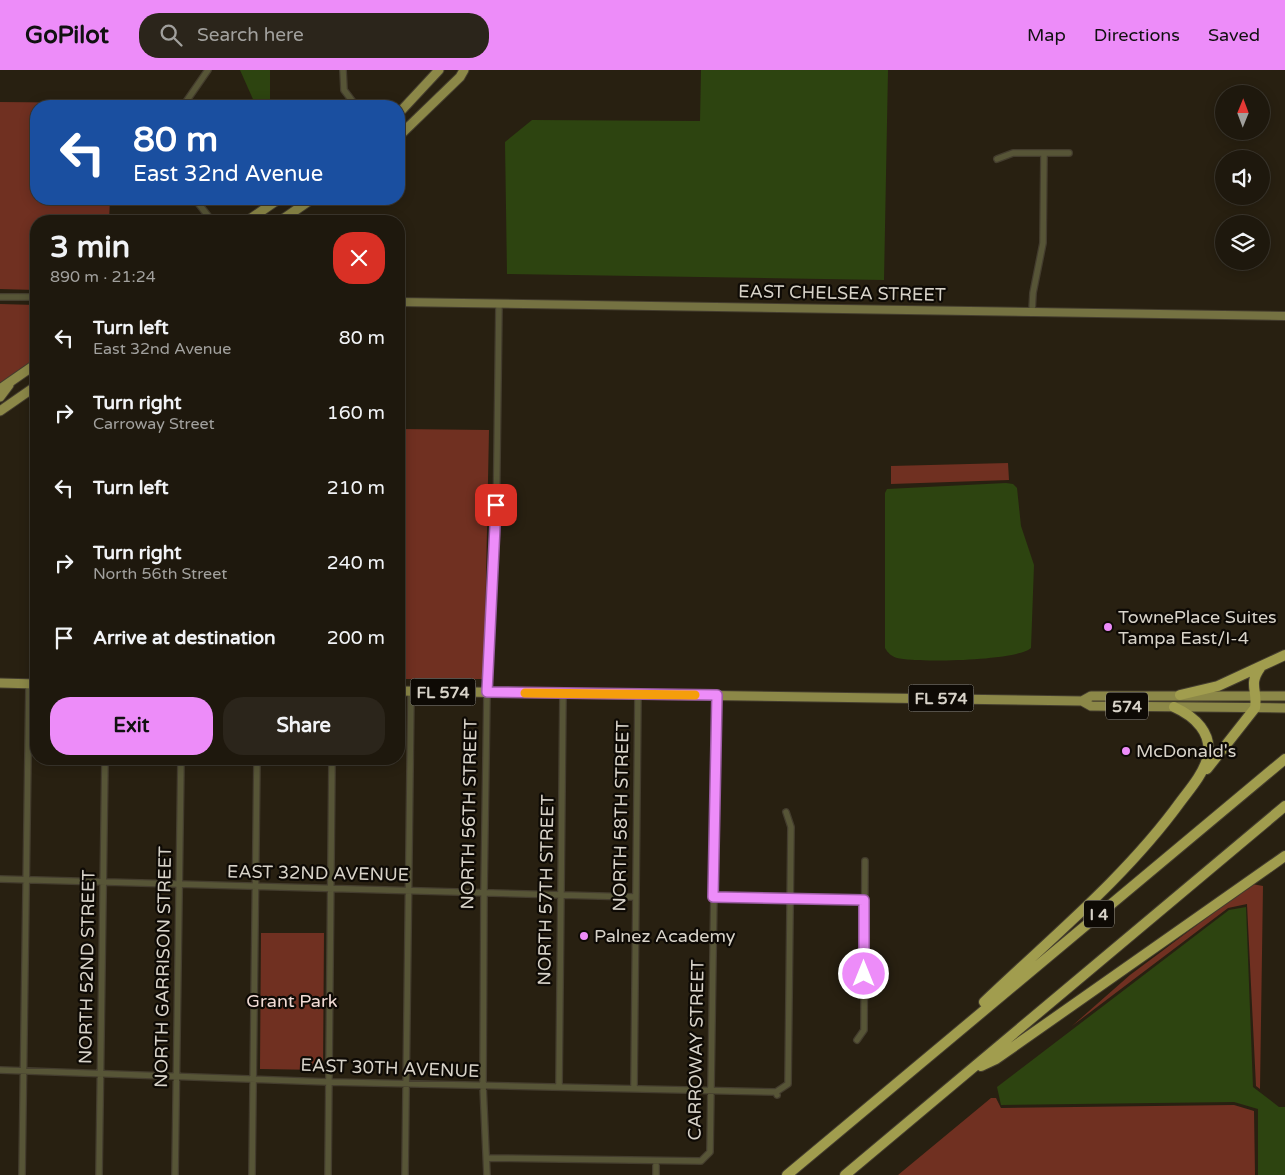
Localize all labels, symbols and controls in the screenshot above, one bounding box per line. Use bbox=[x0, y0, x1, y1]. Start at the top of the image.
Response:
search box bbox=[139, 13, 489, 58]
text: GoPilot bbox=[25, 21, 109, 50]
icon: search bbox=[157, 21, 185, 49]
text: Search here bbox=[197, 24, 304, 46]
text: Map bbox=[1027, 24, 1066, 46]
text: Directions bbox=[1094, 24, 1180, 46]
text: Saved bbox=[1208, 24, 1260, 46]
north arrow bbox=[1215, 85, 1270, 140]
map controls bbox=[1215, 85, 1270, 270]
text: 80 m bbox=[133, 119, 218, 161]
icon: left bbox=[50, 120, 115, 185]
button: sound bbox=[1215, 150, 1270, 205]
text: East 32nd Avenue bbox=[133, 161, 323, 187]
button: layers bbox=[1215, 215, 1270, 270]
text: 3 min bbox=[50, 229, 130, 266]
button: close bbox=[333, 232, 385, 284]
text: 890 m · 21:24 bbox=[50, 267, 156, 287]
street label: EAST CHELSEA STREET bbox=[738, 280, 946, 306]
text: Turn left bbox=[93, 317, 169, 339]
icon: left bbox=[50, 324, 78, 352]
text: 80 m bbox=[339, 327, 385, 349]
text: East 32nd Avenue bbox=[93, 339, 231, 359]
text: Turn right bbox=[93, 392, 181, 414]
icon: right bbox=[50, 399, 78, 427]
text: 160 m bbox=[327, 402, 385, 424]
text: Carroway Street bbox=[93, 414, 215, 434]
icon: left bbox=[50, 474, 78, 502]
text: Turn left bbox=[93, 477, 169, 499]
text: 210 m bbox=[327, 477, 385, 499]
pin bbox=[475, 484, 517, 526]
icon: arrive bbox=[482, 491, 510, 519]
text: Turn right bbox=[93, 542, 181, 564]
icon: right bbox=[50, 549, 78, 577]
text: 240 m bbox=[327, 552, 385, 574]
text: North 56th Street bbox=[93, 564, 227, 584]
place label: TownePlace Suites Tampa East/I-4 bbox=[1118, 606, 1277, 649]
marker: TownePlace Suites Tampa East/I-4 bbox=[1102, 621, 1114, 633]
icon: arrive bbox=[50, 624, 78, 652]
text: Arrive at destination bbox=[93, 627, 276, 649]
text: 200 m bbox=[327, 627, 385, 649]
road number: FL 574 bbox=[410, 678, 476, 706]
road number: FL 574 bbox=[908, 684, 974, 711]
road number: 574 bbox=[1106, 692, 1148, 720]
button: Exit bbox=[50, 697, 213, 755]
button: Share bbox=[223, 697, 385, 755]
street label: NORTH 56TH STREET bbox=[456, 718, 482, 910]
street label: NORTH 58TH STREET bbox=[608, 720, 634, 912]
place label: McDonald's bbox=[1136, 740, 1236, 762]
marker: McDonald's bbox=[1120, 745, 1132, 757]
street label: NORTH 57TH STREET bbox=[533, 794, 559, 986]
street label: NORTH GARRISON STREET bbox=[150, 846, 176, 1088]
street label: EAST 32ND AVENUE bbox=[227, 860, 409, 886]
street label: NORTH 52ND STREET bbox=[74, 870, 100, 1064]
road number: I 4 bbox=[1084, 901, 1114, 928]
place label: Palnez Academy bbox=[594, 925, 736, 947]
marker: Palnez Academy bbox=[578, 930, 590, 942]
position arrow bbox=[837, 947, 889, 999]
street label: CARROWAY STREET bbox=[683, 959, 709, 1141]
park label: Grant Park bbox=[246, 990, 338, 1012]
street label: EAST 30TH AVENUE bbox=[300, 1054, 480, 1082]

